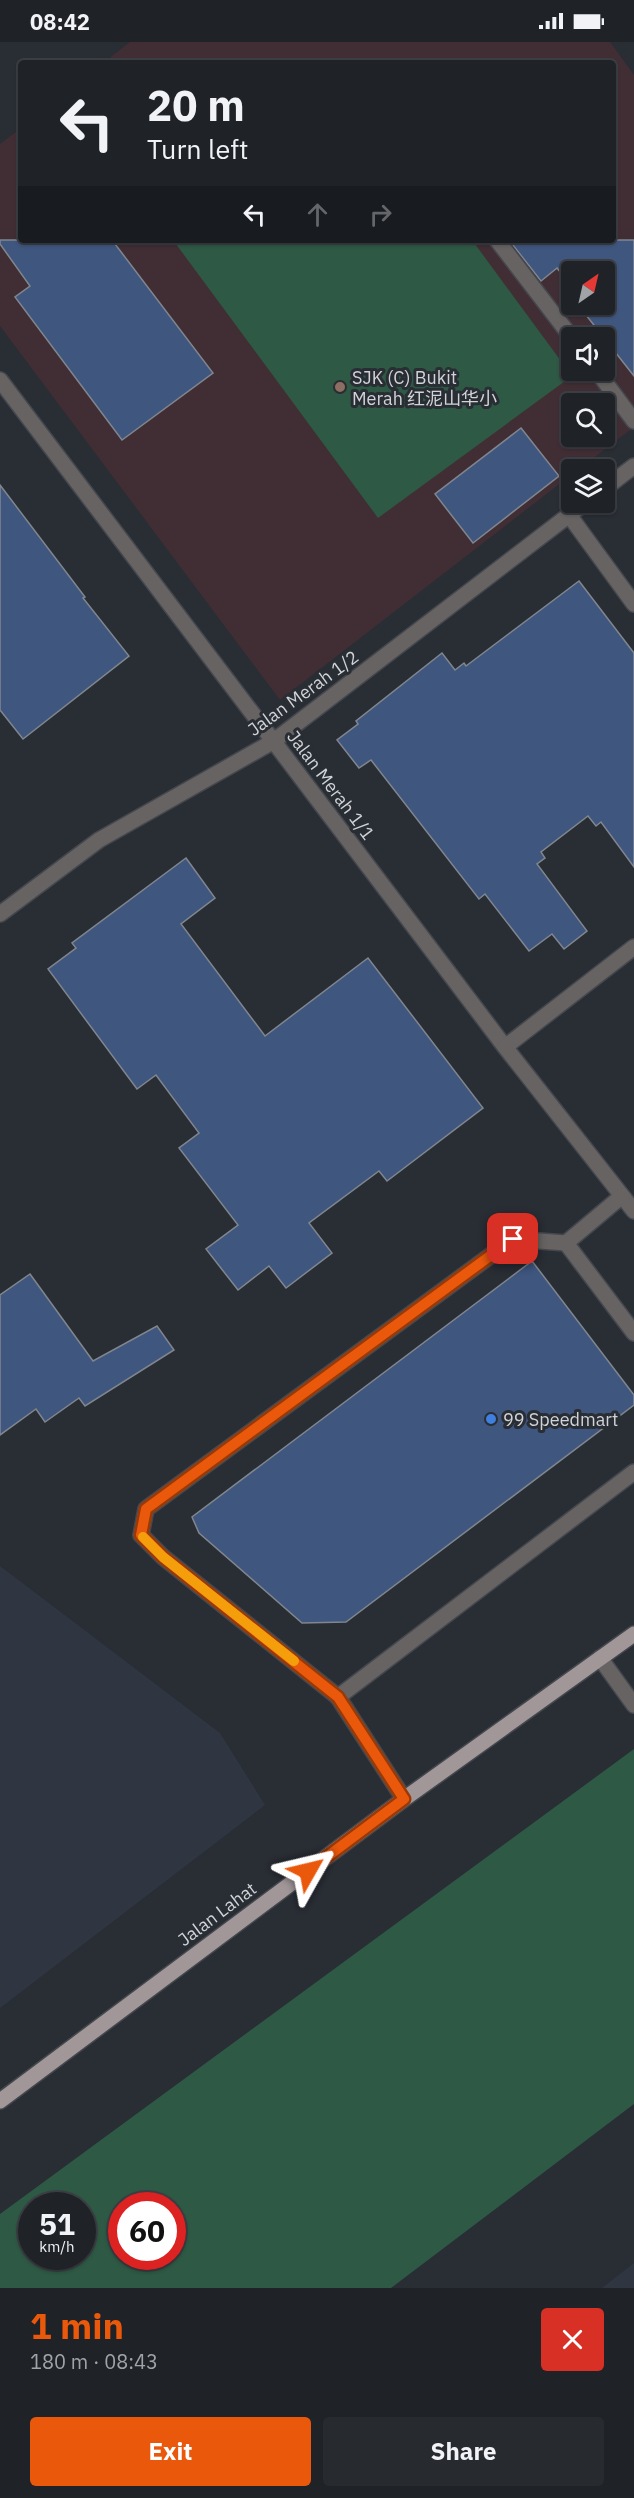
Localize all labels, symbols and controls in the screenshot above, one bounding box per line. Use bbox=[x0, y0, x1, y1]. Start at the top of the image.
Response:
text: 08:42 bbox=[30, 7, 90, 36]
text: 20 m bbox=[147, 78, 245, 133]
icon: left bbox=[48, 84, 126, 162]
text: Turn left bbox=[147, 131, 248, 166]
icon: left bbox=[238, 198, 271, 231]
icon: ahead bbox=[301, 198, 334, 231]
icon: right bbox=[364, 198, 397, 231]
north arrow bbox=[561, 261, 615, 315]
map controls bbox=[561, 261, 615, 513]
button: sound bbox=[561, 327, 615, 381]
place label: SJK (C) Bukit Merah 红泥山华小 bbox=[352, 366, 497, 410]
marker: SJK (C) Bukit Merah 红泥山华小 bbox=[333, 380, 347, 394]
button: search bbox=[561, 393, 615, 447]
button: layers bbox=[561, 459, 615, 513]
street label: Jalan Merah 1/2 bbox=[243, 645, 363, 741]
street label: Jalan Merah 1/1 bbox=[282, 726, 380, 844]
pin bbox=[487, 1213, 538, 1264]
icon: arrive bbox=[496, 1222, 529, 1255]
place label: 99 Speedmart bbox=[503, 1408, 618, 1431]
marker: 99 Speedmart bbox=[484, 1412, 498, 1426]
position arrow bbox=[276, 1839, 340, 1903]
street label: Jalan Lahat bbox=[173, 1877, 261, 1951]
speed limit sign: 60 bbox=[108, 2192, 186, 2270]
text: 51 bbox=[39, 2204, 75, 2243]
text: km/h bbox=[39, 2237, 75, 2256]
text: 1 min bbox=[30, 2302, 124, 2349]
button: close bbox=[541, 2308, 604, 2371]
text: 180 m · 08:43 bbox=[30, 2348, 158, 2375]
button: Exit bbox=[30, 2417, 311, 2486]
button: Share bbox=[323, 2417, 604, 2486]

